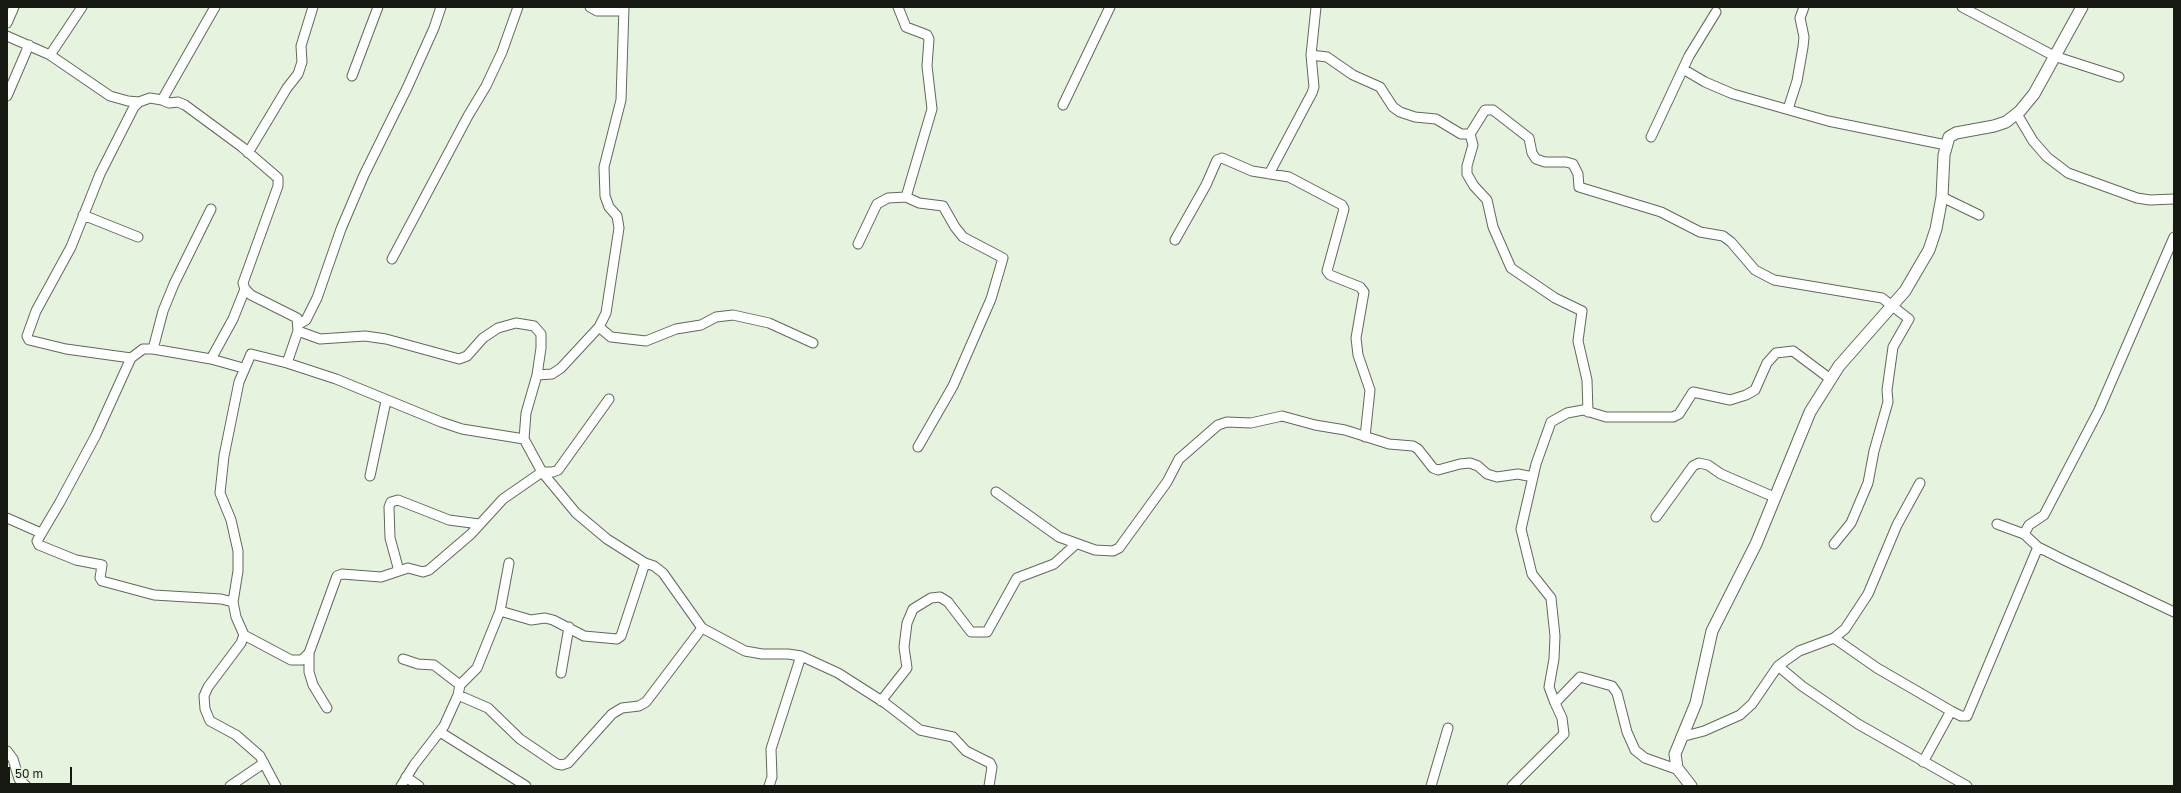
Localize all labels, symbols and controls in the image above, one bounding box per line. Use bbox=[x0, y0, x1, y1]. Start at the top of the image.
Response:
scale bar bbox=[10, 759, 74, 785]
text: 50 m bbox=[15, 766, 43, 781]

